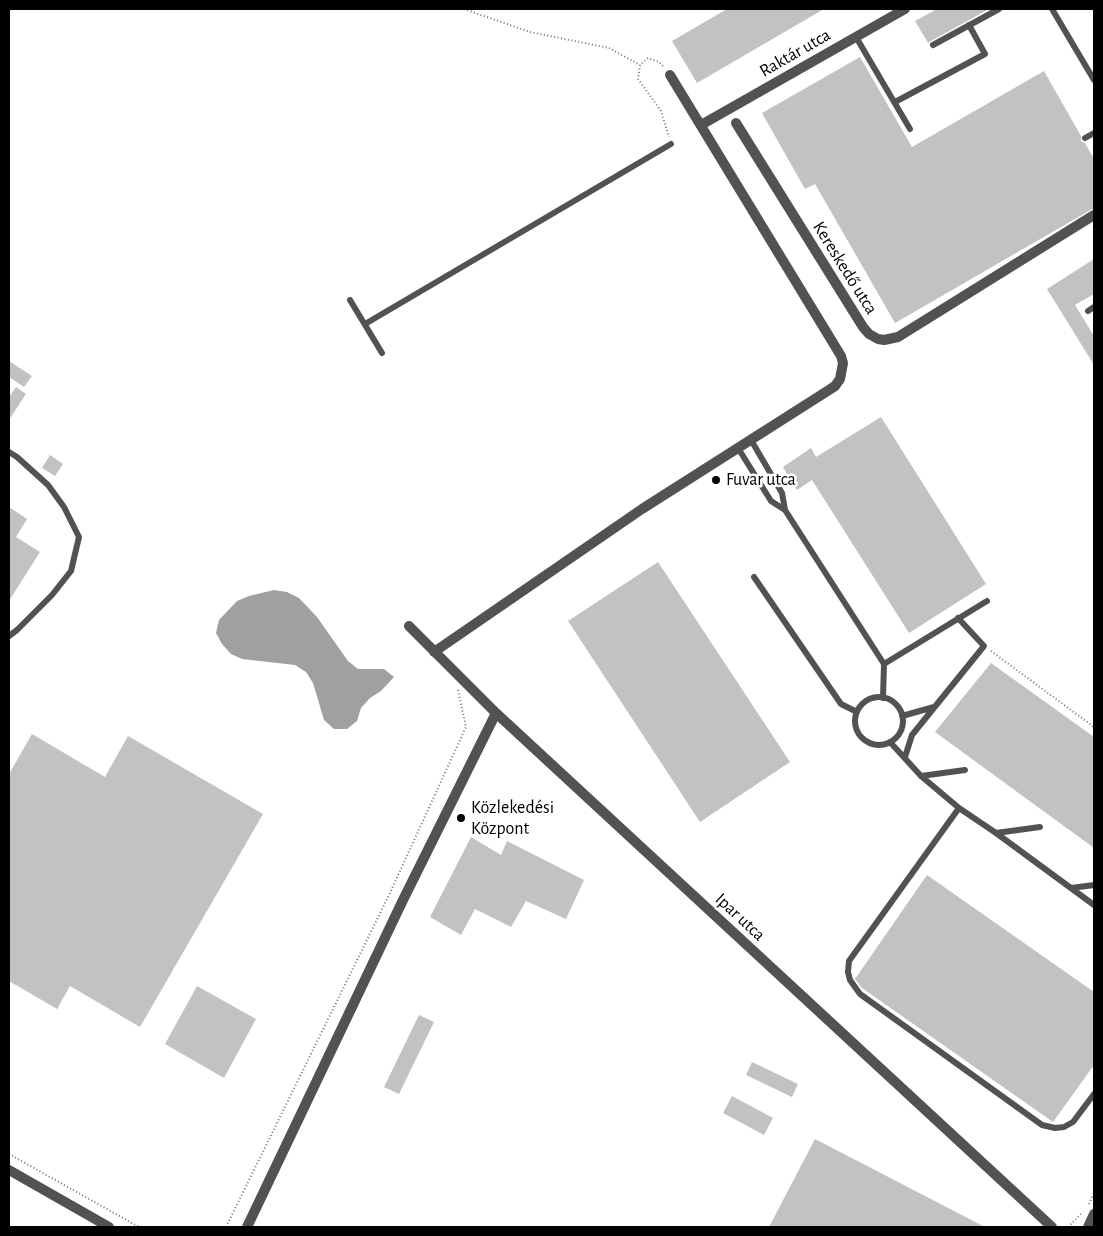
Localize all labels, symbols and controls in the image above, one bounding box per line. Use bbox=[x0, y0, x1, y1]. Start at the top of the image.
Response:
street label: Raktár utca bbox=[756, 24, 834, 82]
street label: Kereskedő utca bbox=[808, 218, 882, 318]
place label: Fuvar utca bbox=[726, 469, 796, 491]
marker: Fuvar utca bbox=[710, 474, 722, 486]
place label: Közlekedési Központ bbox=[471, 797, 554, 840]
marker: Közlekedési Központ bbox=[455, 812, 467, 824]
street label: Ipar utca bbox=[710, 888, 770, 946]

